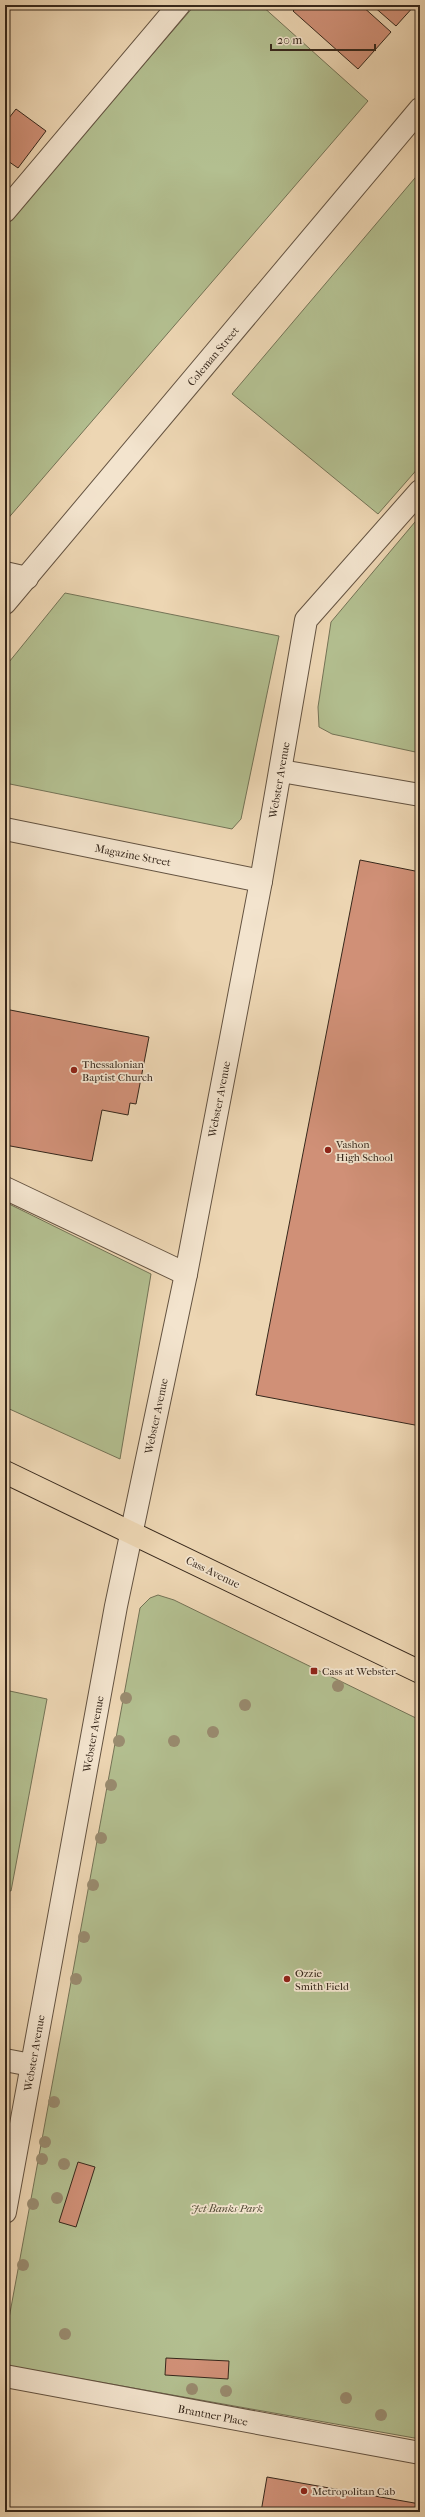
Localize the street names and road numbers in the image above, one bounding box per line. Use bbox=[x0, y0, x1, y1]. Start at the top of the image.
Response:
street label: Coleman Street bbox=[185, 324, 242, 389]
street label: Webster Avenue bbox=[266, 740, 293, 820]
street label: Magazine Street bbox=[94, 842, 172, 869]
street label: Webster Avenue bbox=[206, 1059, 233, 1139]
street label: Webster Avenue bbox=[142, 1376, 171, 1456]
street label: Cass Avenue bbox=[184, 1554, 242, 1591]
street label: Webster Avenue bbox=[80, 1694, 107, 1774]
street label: Webster Avenue bbox=[21, 2013, 48, 2093]
street label: Brantner Place bbox=[177, 2402, 250, 2429]

